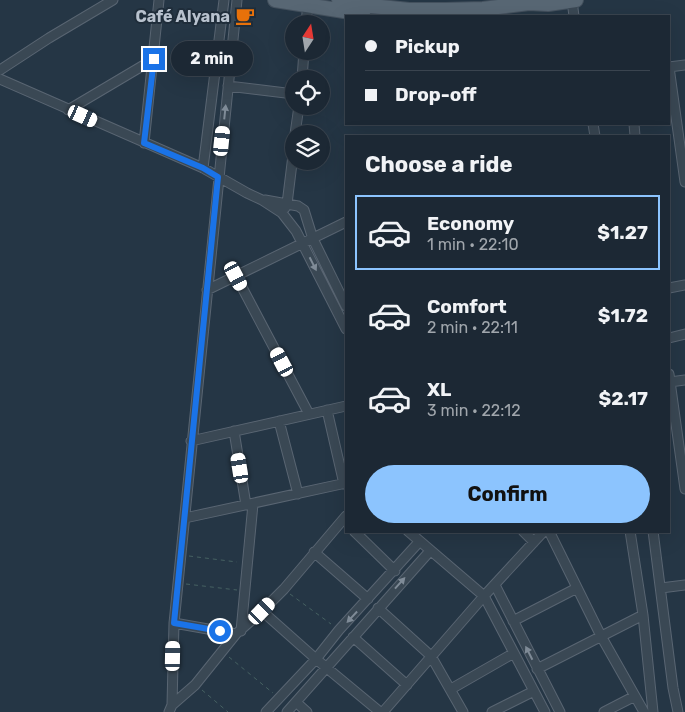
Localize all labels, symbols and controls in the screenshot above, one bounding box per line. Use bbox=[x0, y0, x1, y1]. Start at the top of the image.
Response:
cafe icon: Café Alyana bbox=[234, 5, 256, 27]
place label: Café Alyana bbox=[136, 7, 230, 26]
north arrow bbox=[285, 15, 330, 60]
map controls bbox=[285, 15, 330, 170]
text: Pickup bbox=[395, 35, 460, 58]
callout: 2 min bbox=[172, 42, 254, 76]
route end bbox=[143, 48, 165, 70]
text: 2 min bbox=[190, 49, 234, 68]
button: locate bbox=[285, 70, 330, 115]
text: Drop-off bbox=[395, 83, 477, 106]
car bbox=[66, 103, 99, 129]
one-way arrow bbox=[221, 103, 229, 119]
car bbox=[212, 125, 231, 157]
button: layers bbox=[285, 125, 330, 170]
text: Choose a ride bbox=[365, 151, 512, 178]
icon: car bbox=[367, 210, 412, 255]
text: Economy bbox=[427, 212, 514, 235]
text: $1.27 bbox=[597, 221, 648, 244]
text: 1 min · 22:10 bbox=[427, 235, 519, 254]
one-way arrow bbox=[309, 257, 317, 271]
car bbox=[222, 259, 249, 293]
icon: car bbox=[367, 293, 412, 338]
text: Comfort bbox=[427, 295, 507, 318]
text: $1.72 bbox=[598, 304, 648, 327]
text: 2 min · 22:11 bbox=[427, 318, 518, 337]
car bbox=[268, 345, 295, 379]
icon: car bbox=[367, 376, 412, 421]
text: XL bbox=[427, 378, 451, 401]
text: $2.17 bbox=[598, 387, 648, 410]
text: 3 min · 22:12 bbox=[427, 401, 521, 420]
car bbox=[230, 452, 249, 484]
button: Confirm bbox=[365, 465, 650, 523]
one-way arrow bbox=[395, 577, 406, 590]
car bbox=[246, 595, 277, 627]
one-way arrow bbox=[346, 611, 358, 623]
route start bbox=[209, 620, 231, 642]
car bbox=[165, 641, 180, 671]
one-way arrow bbox=[525, 646, 533, 661]

